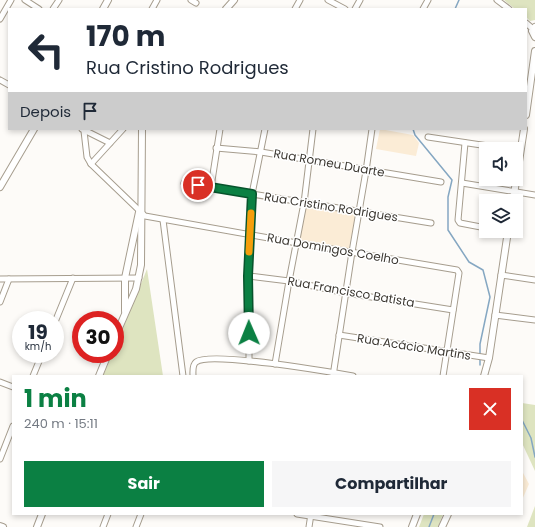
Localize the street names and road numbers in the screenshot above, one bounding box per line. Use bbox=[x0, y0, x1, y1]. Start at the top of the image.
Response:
street label: Rua Romeu Duarte bbox=[272, 144, 386, 181]
street label: Rua Cristino Rodrigues bbox=[263, 188, 399, 225]
street label: Rua Domingos Coelho bbox=[266, 229, 401, 269]
street label: Rua Francisco Batista bbox=[286, 272, 416, 311]
street label: Rua Acácio Martins bbox=[356, 329, 472, 364]

